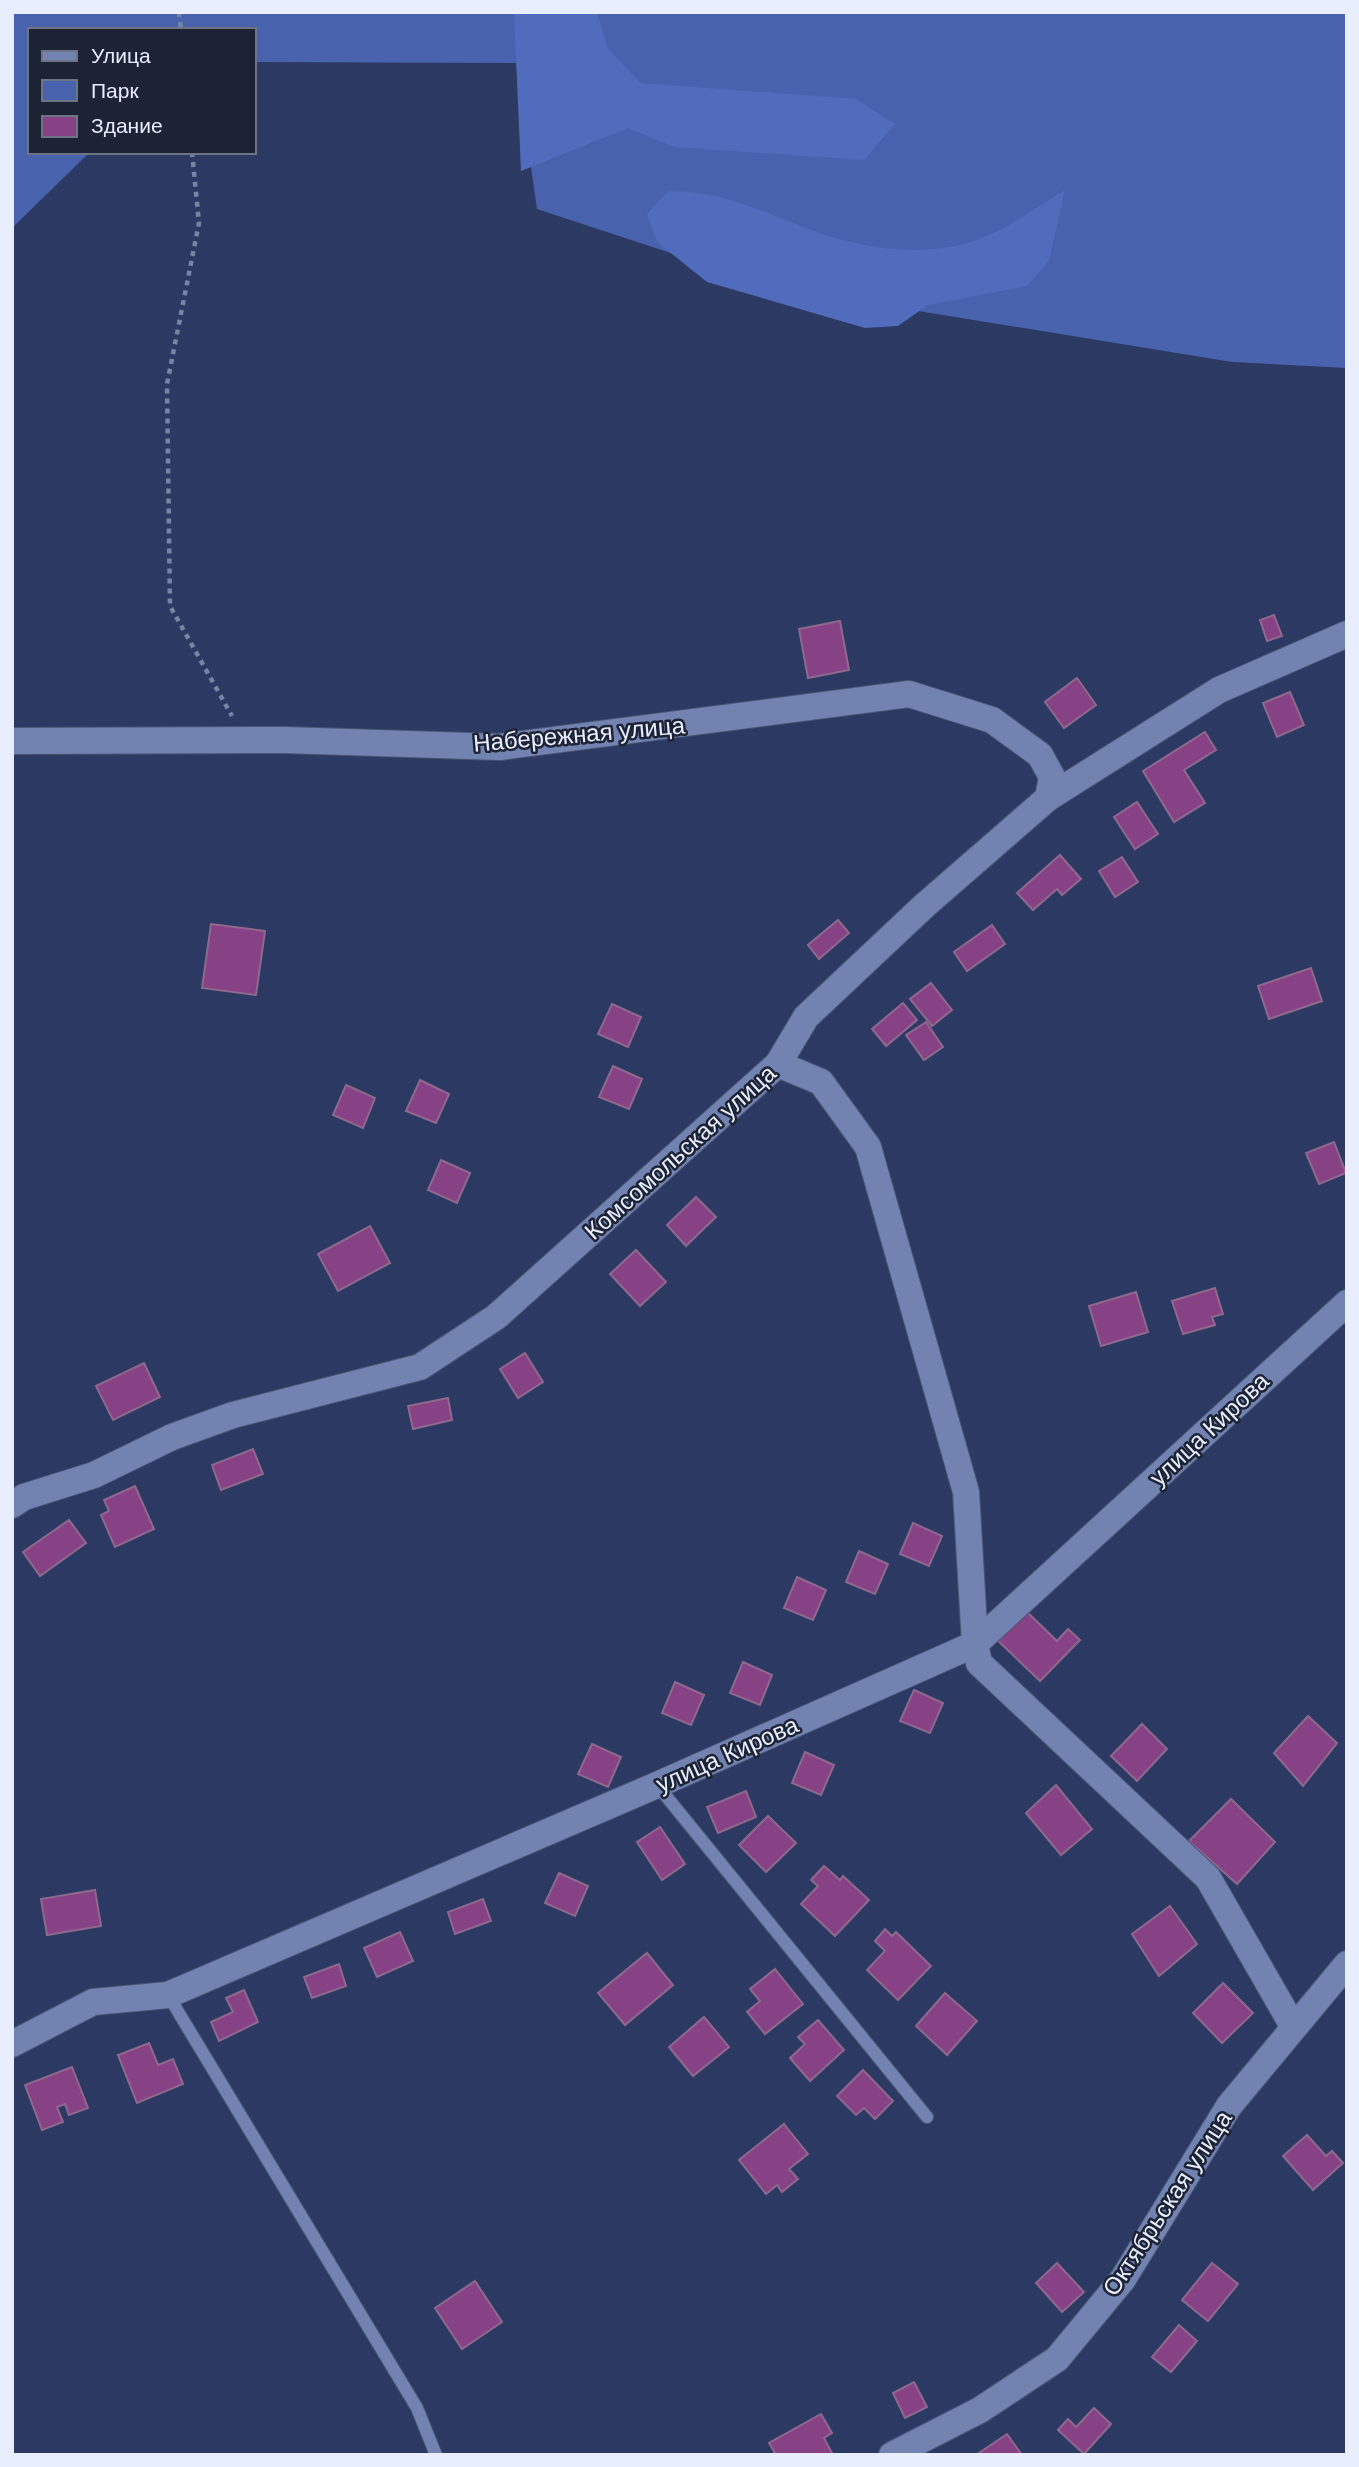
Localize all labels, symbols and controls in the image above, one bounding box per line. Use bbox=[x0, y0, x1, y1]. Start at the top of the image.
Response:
legend bbox=[28, 28, 256, 154]
text: Улица bbox=[91, 44, 151, 67]
text: Парк bbox=[91, 79, 139, 102]
text: Здание bbox=[91, 114, 163, 137]
street label: Набережная улица bbox=[472, 711, 687, 757]
street label: Комсомольская улица bbox=[579, 1059, 781, 1245]
street label: улица Кирова bbox=[1144, 1367, 1274, 1491]
street label: улица Кирова bbox=[652, 1710, 803, 1797]
street label: Октябрьская улица bbox=[1097, 2105, 1237, 2301]

